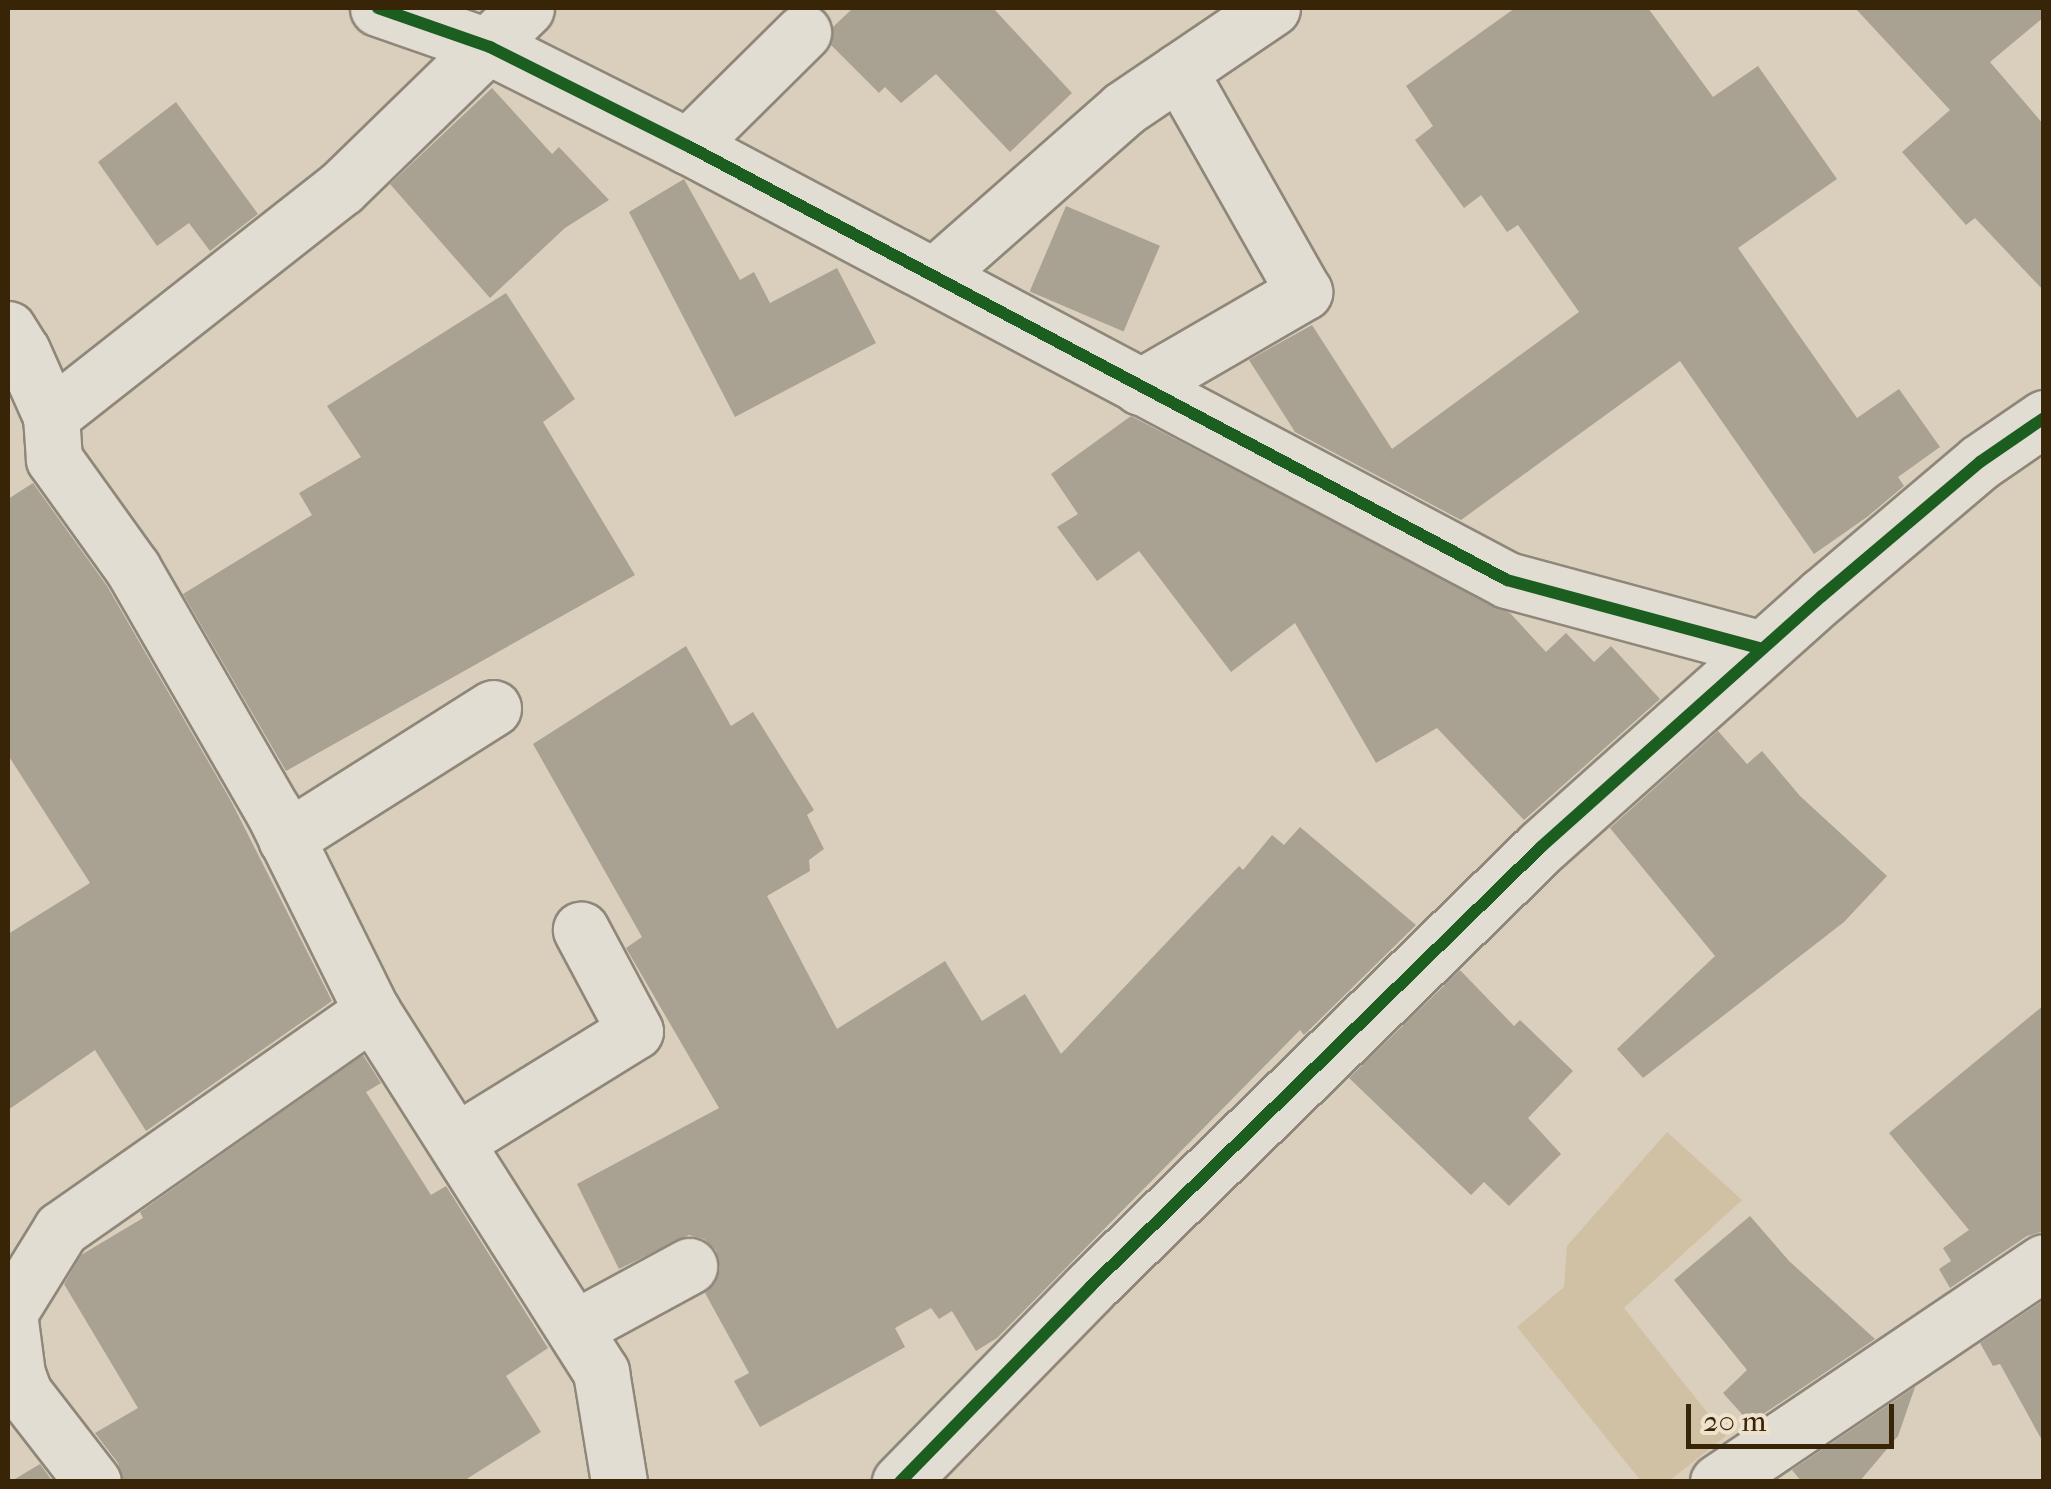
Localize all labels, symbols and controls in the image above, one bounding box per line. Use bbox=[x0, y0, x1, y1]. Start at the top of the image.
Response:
scale bar bbox=[1691, 1384, 1898, 1446]
text: 20 m bbox=[1703, 1404, 1766, 1439]

